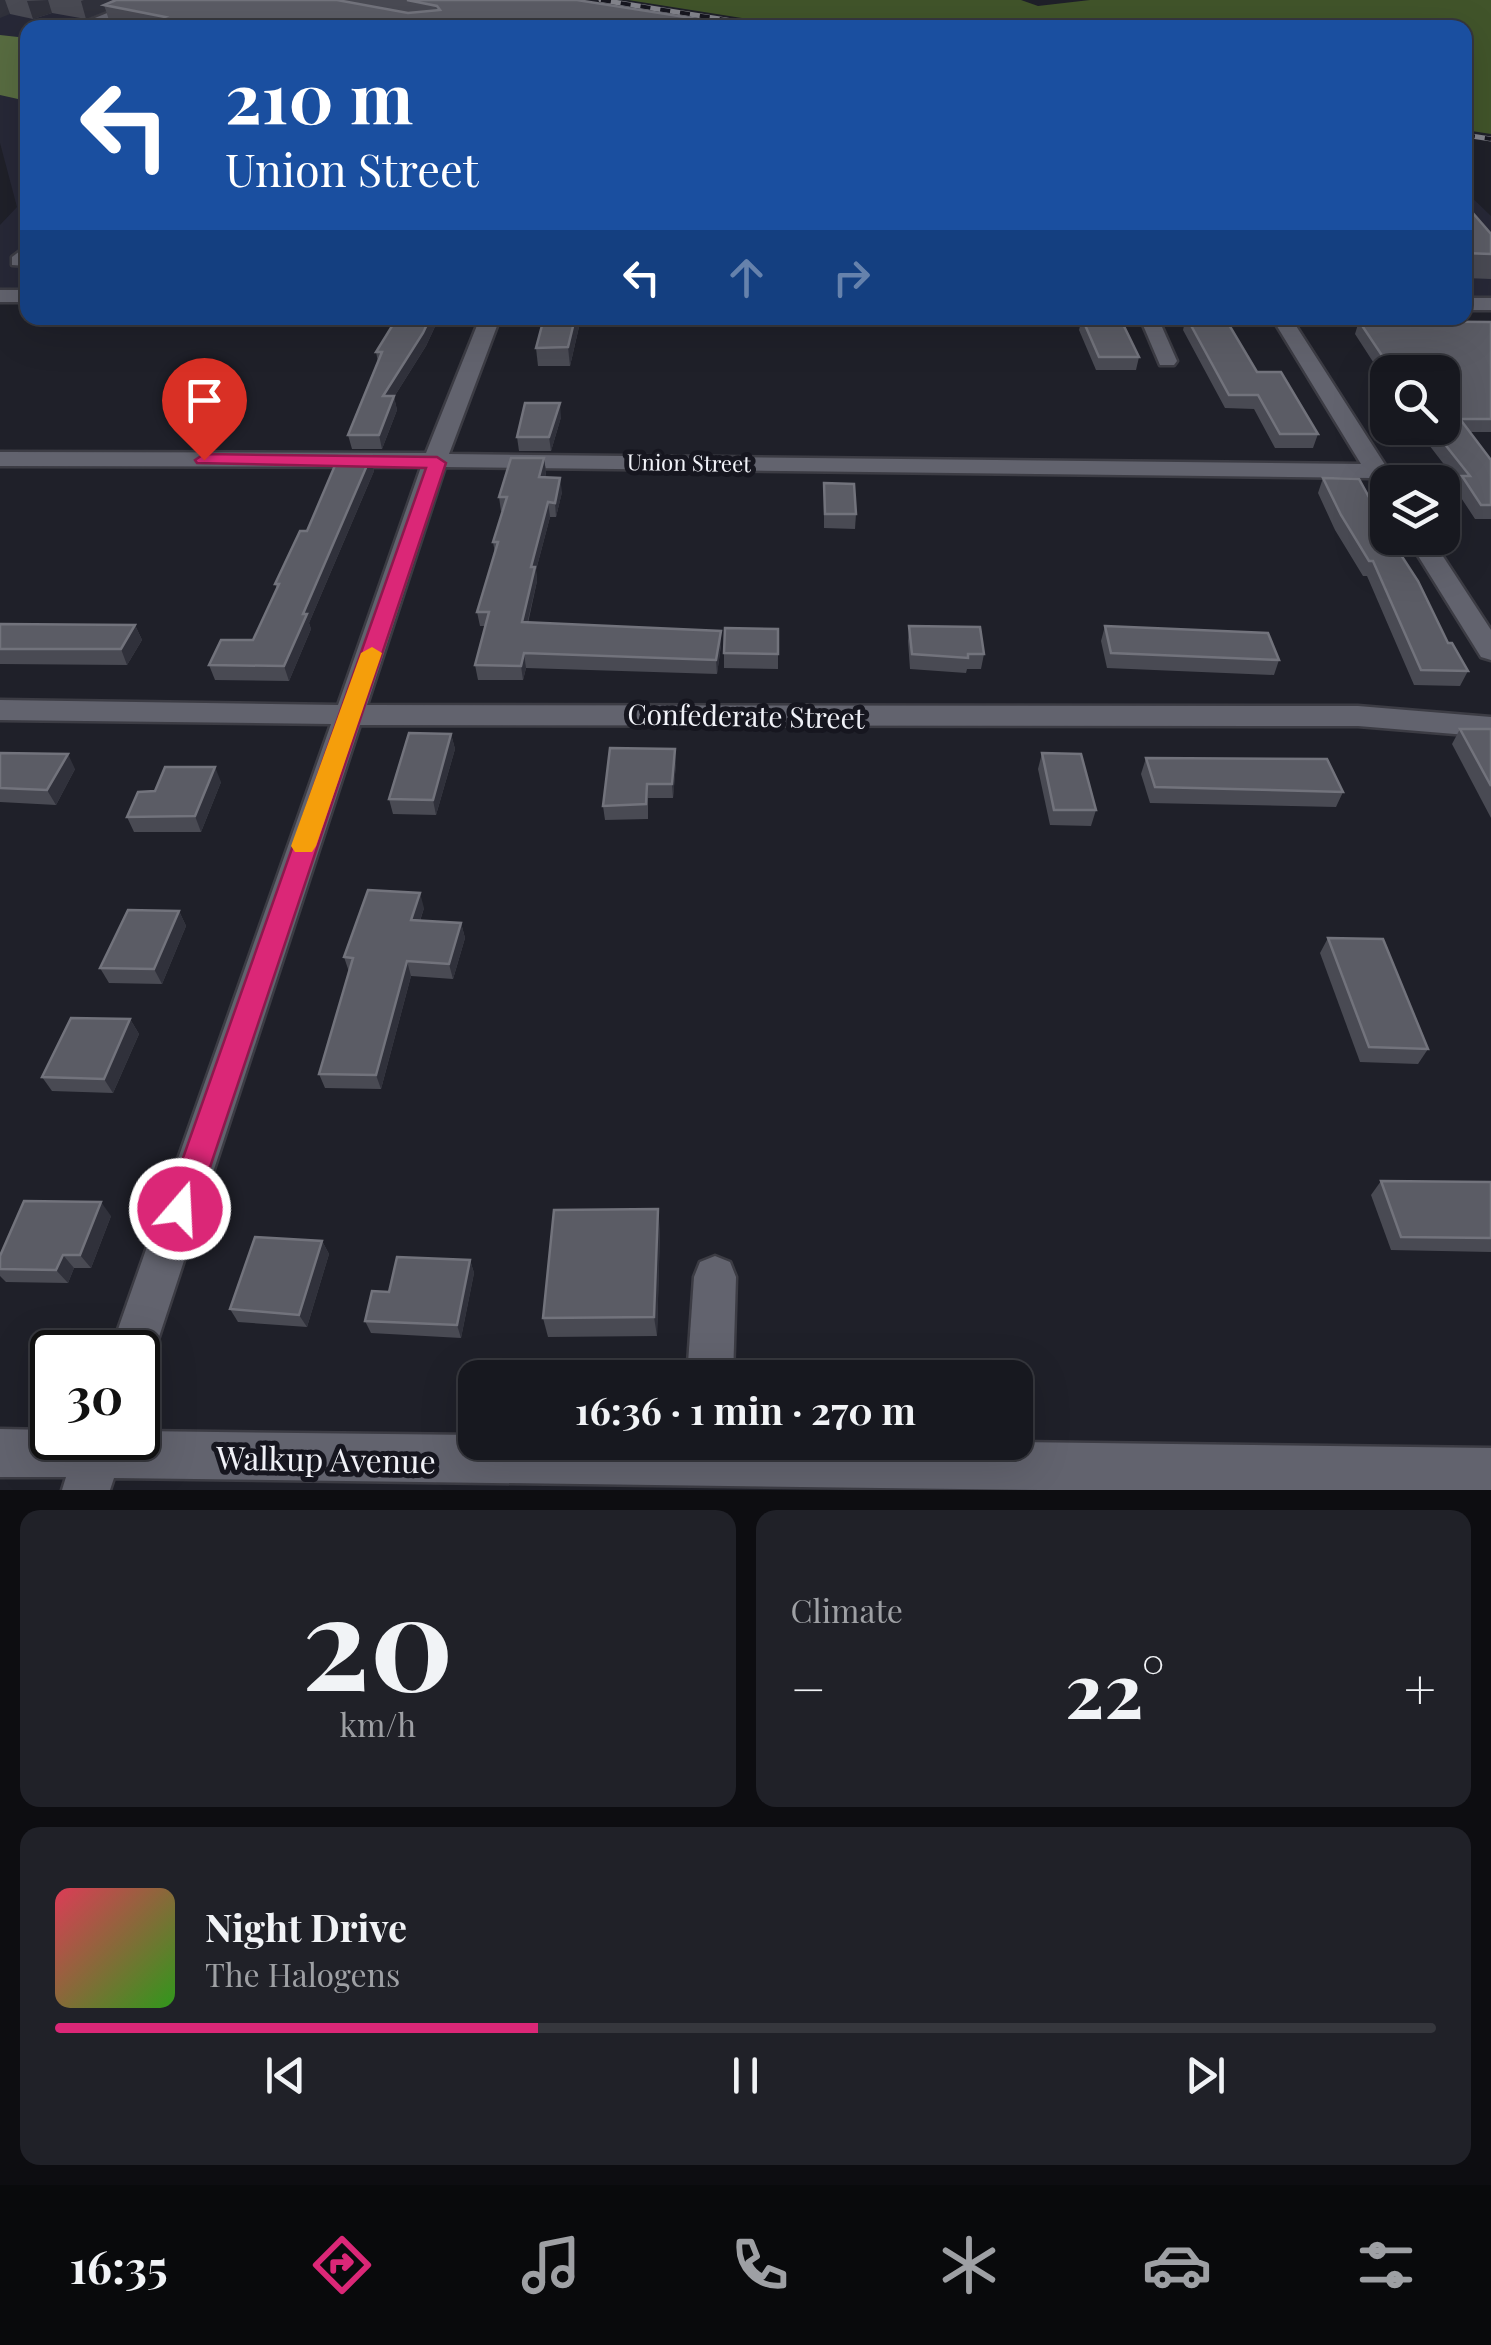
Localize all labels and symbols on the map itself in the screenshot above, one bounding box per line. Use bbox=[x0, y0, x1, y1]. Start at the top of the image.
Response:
pin bbox=[162, 358, 247, 461]
street label: Union Street bbox=[627, 446, 752, 478]
street label: Confederate Street bbox=[627, 694, 866, 736]
position arrow bbox=[128, 1157, 232, 1261]
speed limit sign: 30 bbox=[30, 1330, 160, 1460]
street label: Walkup Avenue bbox=[215, 1435, 436, 1481]

